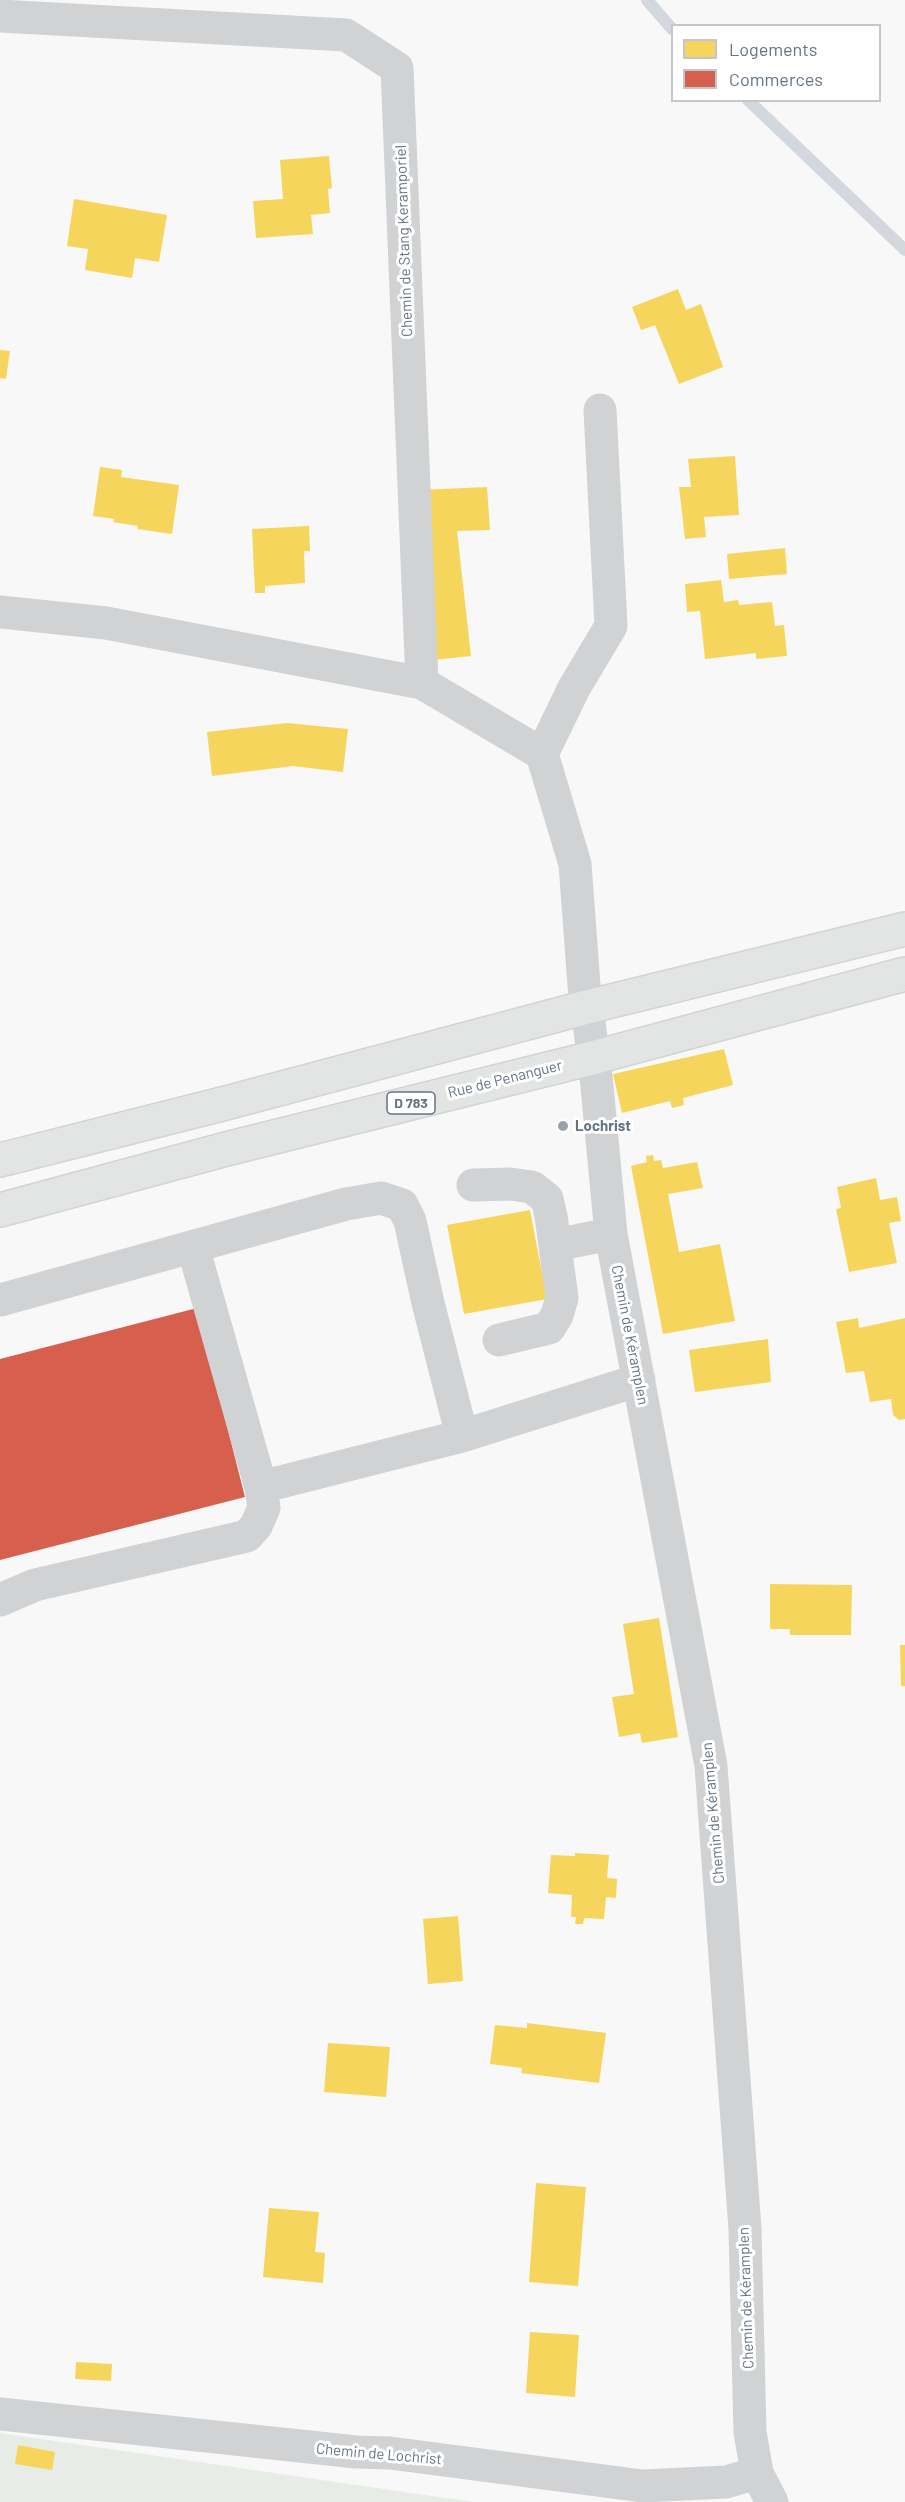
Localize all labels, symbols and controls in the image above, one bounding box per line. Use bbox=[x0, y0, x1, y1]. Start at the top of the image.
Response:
legend bbox=[671, 24, 881, 102]
text: Logements bbox=[729, 38, 818, 60]
text: Commerces bbox=[729, 68, 823, 90]
street label: Chemin de Stang Keramporiel bbox=[392, 145, 416, 337]
street label: Rue de Penanguer bbox=[446, 1056, 564, 1102]
road number: D 783 bbox=[387, 1092, 435, 1114]
place label: Lochrist bbox=[575, 1117, 631, 1135]
marker: Lochrist bbox=[556, 1119, 570, 1133]
street label: Chemin de Kéramplen bbox=[608, 1264, 652, 1406]
street label: Chemin de Kéramplen bbox=[698, 1742, 728, 1884]
street label: Chemin de Kéramplen bbox=[735, 2227, 757, 2369]
street label: Chemin de Lochrist bbox=[315, 2440, 443, 2468]

